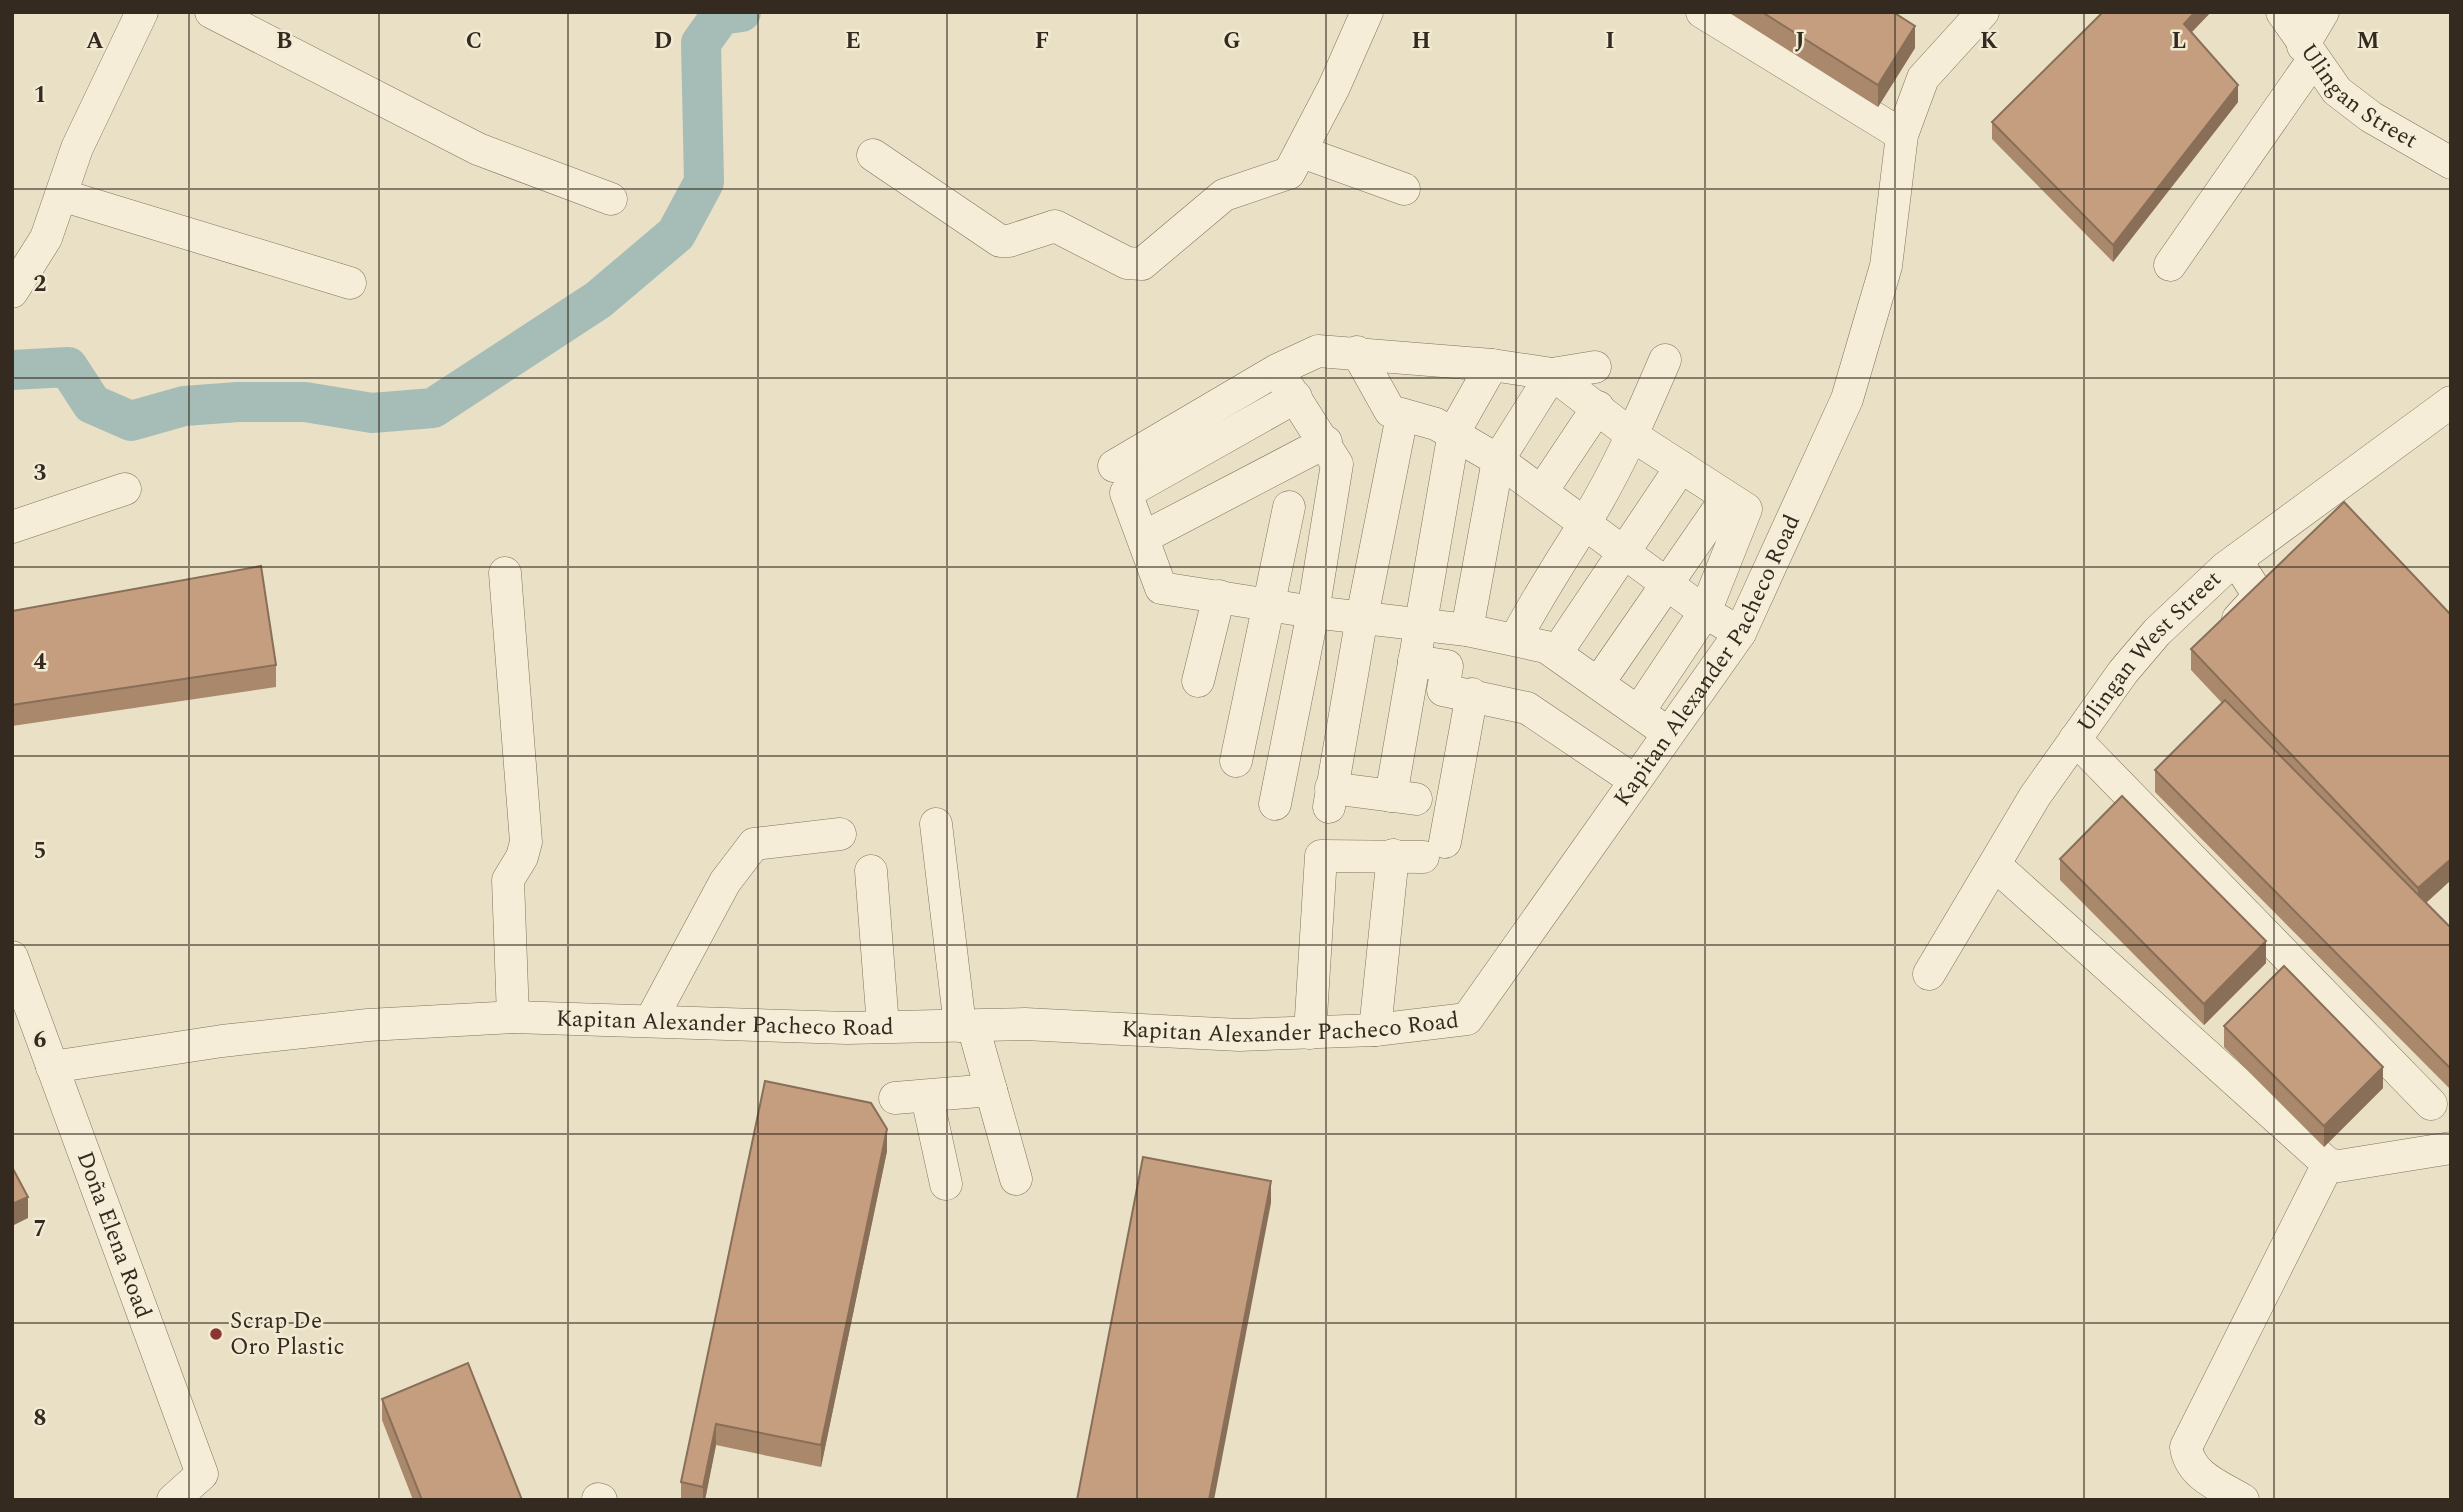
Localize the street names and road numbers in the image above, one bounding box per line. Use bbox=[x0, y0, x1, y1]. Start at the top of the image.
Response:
street label: Ulingan Street bbox=[2291, 36, 2424, 158]
street label: Kapitan Alexander Pacheco Road bbox=[1605, 508, 1810, 814]
street label: Ulingan West Street bbox=[2068, 562, 2230, 739]
street label: Kapitan Alexander Pacheco Road bbox=[555, 1001, 894, 1046]
street label: Kapitan Alexander Pacheco Road bbox=[1121, 1003, 1461, 1053]
street label: Doña Elena Road bbox=[67, 1146, 161, 1323]

